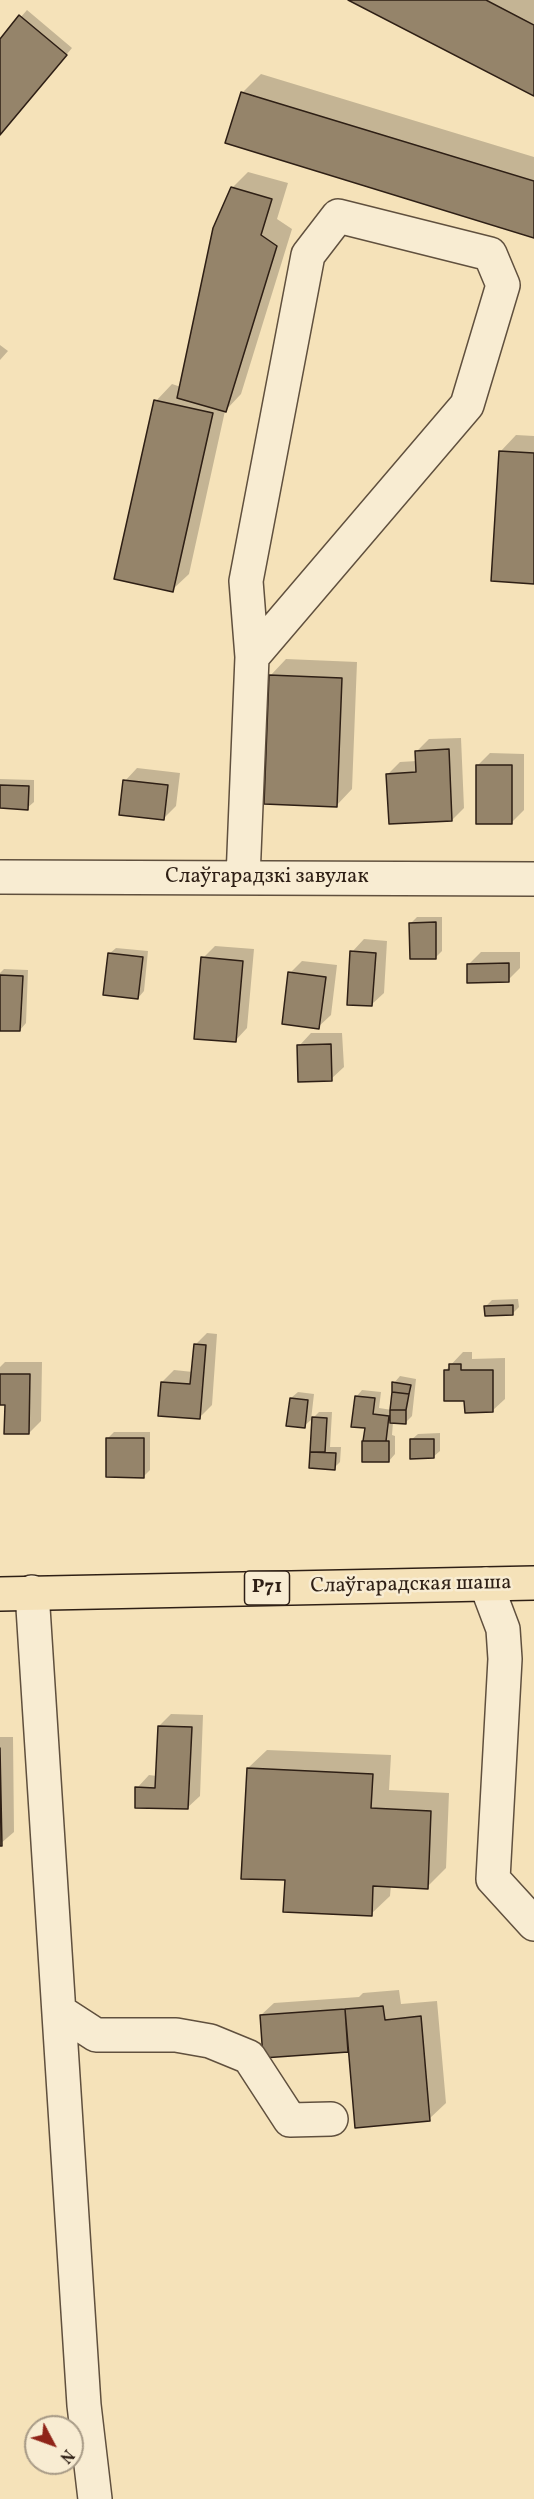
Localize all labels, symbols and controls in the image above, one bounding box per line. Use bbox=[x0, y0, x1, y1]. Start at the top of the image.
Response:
street label: Слаўгарадзкі завулак bbox=[165, 865, 369, 891]
road number: Р71 bbox=[244, 1571, 290, 1605]
street label: Слаўгарадская шаша bbox=[310, 1572, 512, 1600]
north arrow bbox=[24, 2415, 84, 2475]
text: N bbox=[54, 2444, 78, 2467]

